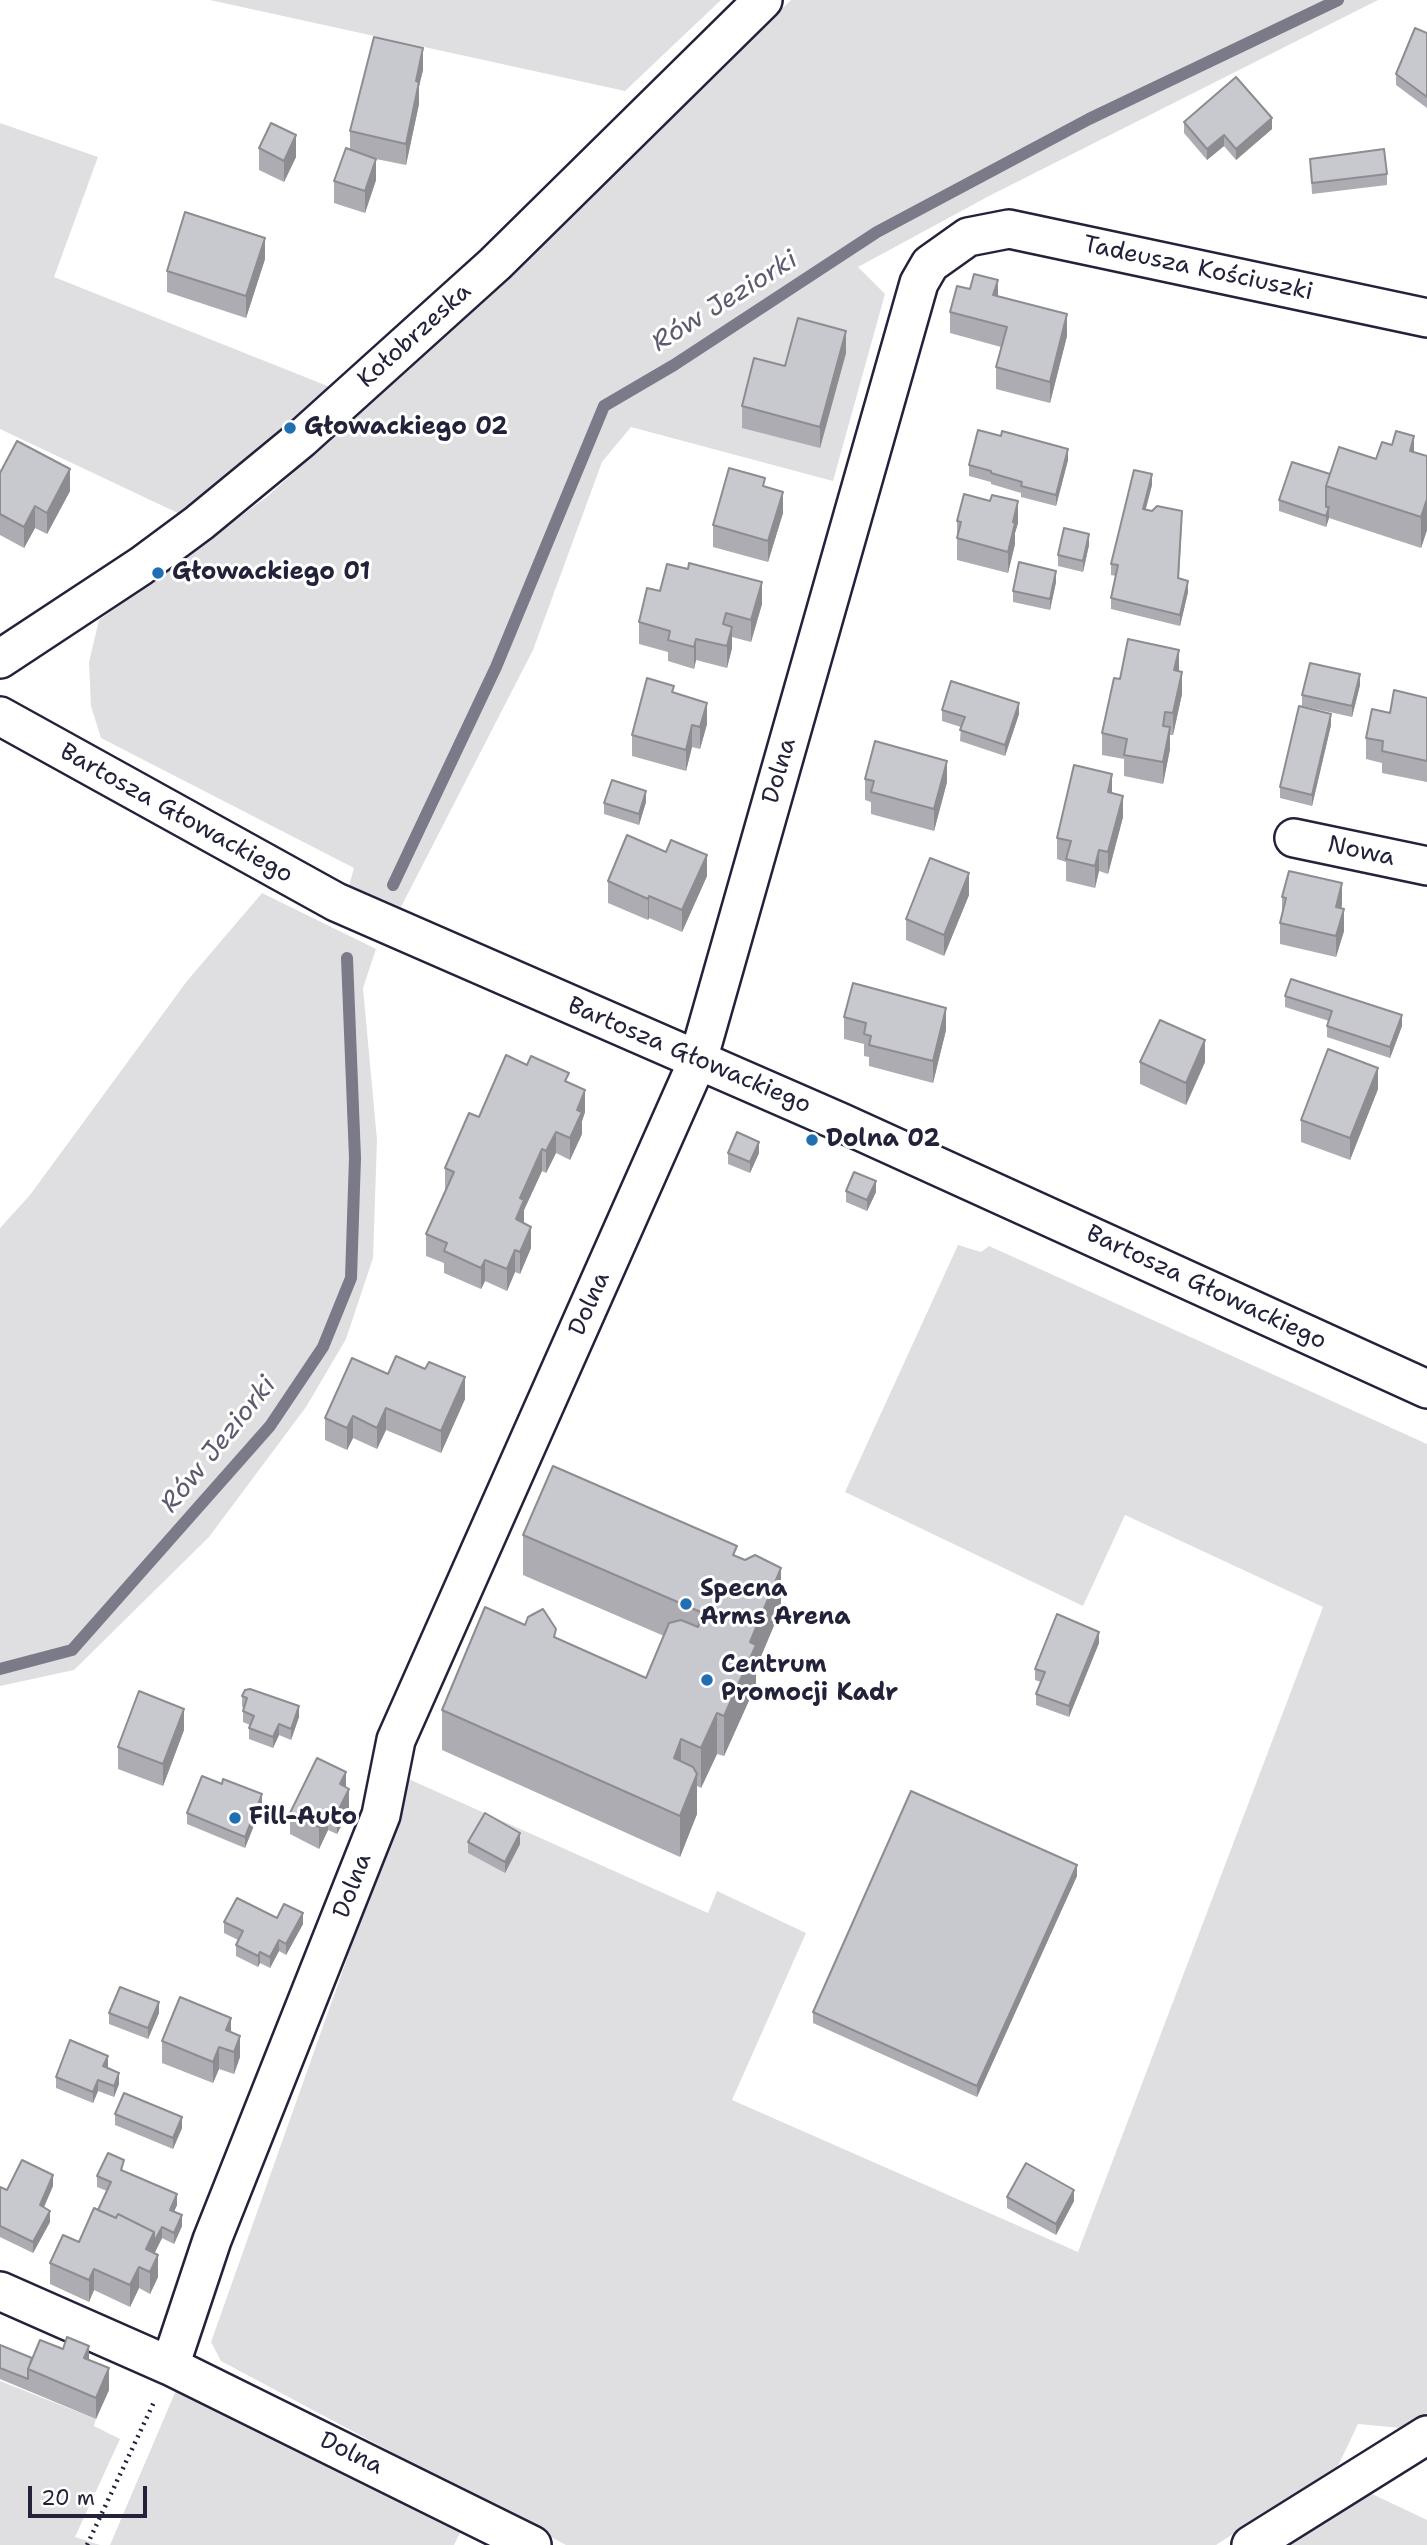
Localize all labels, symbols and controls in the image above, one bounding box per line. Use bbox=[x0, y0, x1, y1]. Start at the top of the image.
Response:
street label: Tadeusza Kościuszki bbox=[1081, 231, 1315, 307]
water label: Rów Jeziorki bbox=[646, 245, 804, 359]
street label: Kołobrzeska bbox=[352, 278, 478, 394]
place label: Głowackiego 02 bbox=[304, 414, 508, 442]
marker: Głowackiego 02 bbox=[282, 420, 298, 436]
place label: Głowackiego 01 bbox=[172, 559, 370, 587]
marker: Głowackiego 01 bbox=[150, 565, 166, 581]
street label: Dolna bbox=[757, 735, 803, 807]
street label: Bartosza Głowackiego bbox=[55, 738, 297, 890]
street label: Nowa bbox=[1325, 831, 1397, 873]
street label: Bartosza Głowackiego bbox=[563, 992, 815, 1120]
place label: Dolna 02 bbox=[826, 1126, 940, 1154]
marker: Dolna 02 bbox=[804, 1132, 820, 1148]
street label: Bartosza Głowackiego bbox=[1081, 1220, 1331, 1356]
street label: Dolna bbox=[563, 1268, 617, 1340]
water label: Rów Jeziorki bbox=[155, 1371, 283, 1519]
place label: Specna Arms Arena bbox=[700, 1576, 851, 1632]
marker: Specna Arms Arena bbox=[678, 1596, 694, 1612]
place label: Centrum Promocji Kadr bbox=[721, 1652, 898, 1708]
marker: Centrum Promocji Kadr bbox=[699, 1672, 715, 1688]
place label: Fill-Auto bbox=[249, 1804, 357, 1832]
marker: Fill-Auto bbox=[227, 1810, 243, 1826]
street label: Dolna bbox=[328, 1850, 378, 1922]
street label: Dolna bbox=[315, 2426, 387, 2482]
scale bar bbox=[32, 2472, 150, 2516]
text: 20 m bbox=[41, 2484, 95, 2512]

